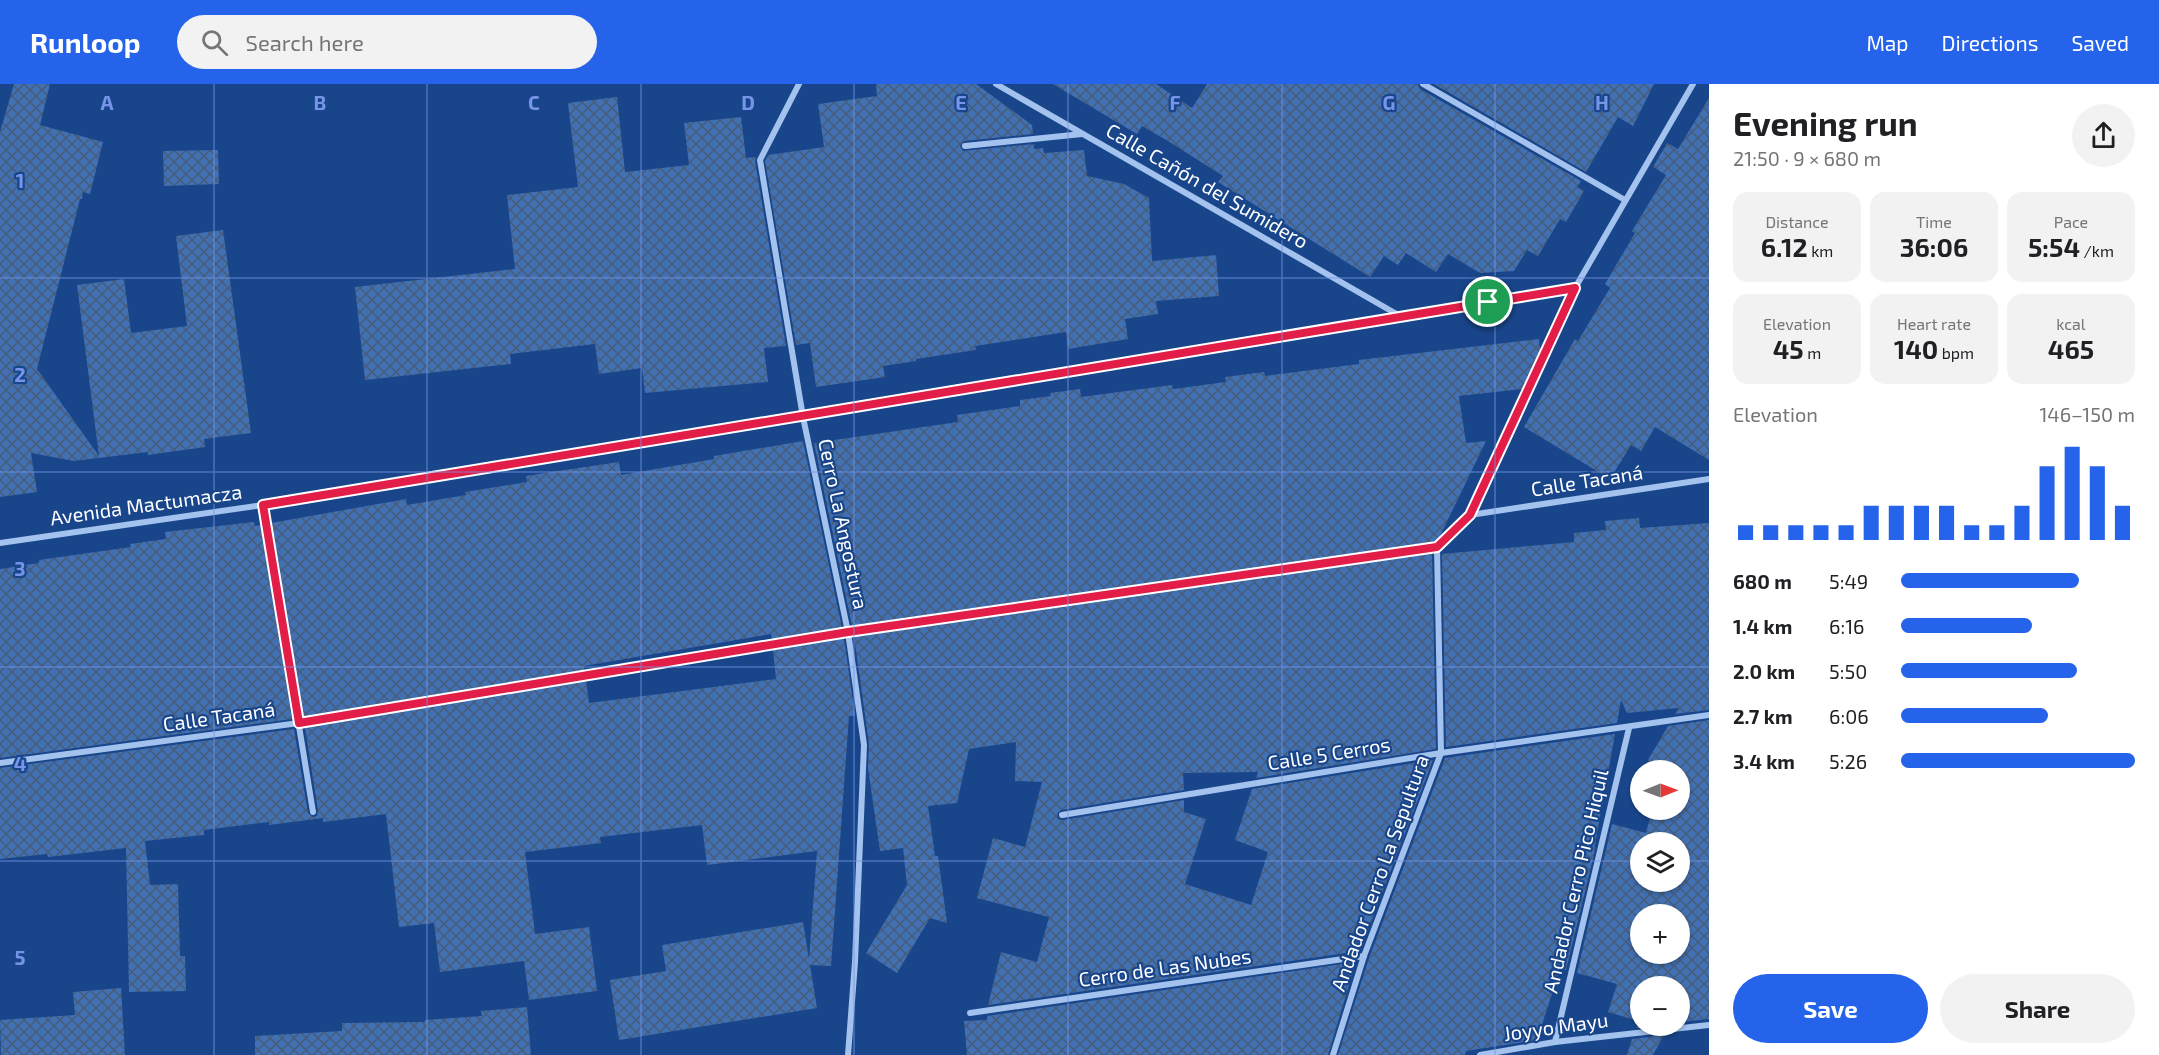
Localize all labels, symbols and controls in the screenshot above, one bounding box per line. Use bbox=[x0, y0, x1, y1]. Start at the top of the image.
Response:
search box bbox=[177, 15, 597, 69]
text: Runloop bbox=[30, 25, 141, 59]
icon: search bbox=[198, 26, 231, 59]
text: Search here bbox=[246, 29, 364, 55]
text: Map bbox=[1866, 30, 1909, 55]
text: Directions bbox=[1942, 30, 2038, 55]
text: Saved bbox=[2071, 30, 2129, 55]
text: A bbox=[100, 90, 114, 114]
text: B bbox=[314, 90, 326, 114]
text: C bbox=[528, 90, 540, 114]
text: D bbox=[741, 90, 755, 114]
text: E bbox=[955, 90, 967, 114]
text: F bbox=[1169, 90, 1181, 114]
text: G bbox=[1383, 90, 1395, 114]
text: H bbox=[1595, 90, 1609, 114]
text: Evening run bbox=[1733, 103, 1918, 143]
button: share bbox=[2072, 104, 2135, 167]
street label: Calle Cañón del Sumidero bbox=[1102, 117, 1313, 253]
text: 21:50 · 9 × 680 m bbox=[1733, 146, 1881, 170]
text: 1 bbox=[16, 168, 24, 192]
text: Distance bbox=[1765, 212, 1829, 231]
text: Time bbox=[1916, 212, 1952, 231]
text: Pace bbox=[2054, 212, 2088, 231]
text: 6.12 bbox=[1761, 231, 1808, 262]
text: 36:06 bbox=[1900, 231, 1968, 262]
text: 5:54 bbox=[2028, 231, 2080, 262]
text: km bbox=[1808, 241, 1833, 260]
text: /km bbox=[2080, 241, 2114, 260]
pin bbox=[1462, 276, 1513, 327]
icon: arrive bbox=[1471, 285, 1504, 318]
text: Elevation bbox=[1763, 314, 1831, 333]
text: Heart rate bbox=[1897, 314, 1971, 333]
text: kcal bbox=[2056, 314, 2086, 333]
text: 45 bbox=[1773, 333, 1804, 364]
text: 140 bbox=[1894, 333, 1938, 364]
text: 465 bbox=[2048, 333, 2094, 364]
text: m bbox=[1804, 343, 1821, 362]
text: bpm bbox=[1938, 343, 1974, 362]
text: 2 bbox=[14, 362, 26, 386]
text: Elevation bbox=[1733, 402, 1818, 426]
text: 146–150 m bbox=[2039, 402, 2135, 426]
street label: Cerro La Angostura bbox=[814, 436, 874, 611]
street label: Calle Tacaná bbox=[1529, 459, 1645, 501]
street label: Avenida Mactumacza bbox=[48, 479, 243, 529]
text: 3 bbox=[14, 556, 26, 580]
text: 680 m bbox=[1733, 569, 1792, 593]
text: 5:49 bbox=[1829, 569, 1868, 593]
text: 1.4 km bbox=[1733, 614, 1792, 638]
text: 6:16 bbox=[1829, 614, 1865, 638]
text: 2.0 km bbox=[1733, 659, 1795, 683]
text: 5:50 bbox=[1829, 659, 1867, 683]
street label: Calle Tacaná bbox=[161, 696, 277, 736]
text: 2.7 km bbox=[1733, 704, 1793, 728]
text: 6:06 bbox=[1829, 704, 1869, 728]
street label: Calle 5 Cerros bbox=[1266, 731, 1392, 775]
text: 3.4 km bbox=[1733, 749, 1795, 773]
text: 5:26 bbox=[1829, 749, 1867, 773]
text: 4 bbox=[14, 751, 27, 775]
street label: Andador Cerro La Sepultura bbox=[1325, 751, 1433, 994]
north arrow bbox=[1630, 760, 1690, 820]
map controls bbox=[1630, 760, 1690, 1036]
street label: Andador Cerro Pico Hiquil bbox=[1538, 766, 1613, 995]
button: layers bbox=[1630, 832, 1690, 892]
button: + bbox=[1630, 904, 1690, 964]
street label: Cerro de Las Nubes bbox=[1077, 943, 1253, 991]
text: 5 bbox=[14, 945, 26, 969]
button: Save bbox=[1733, 974, 1928, 1043]
button: Share bbox=[1940, 974, 2135, 1043]
button: − bbox=[1630, 976, 1690, 1036]
street label: Joyyo Mayu bbox=[1502, 1007, 1610, 1045]

